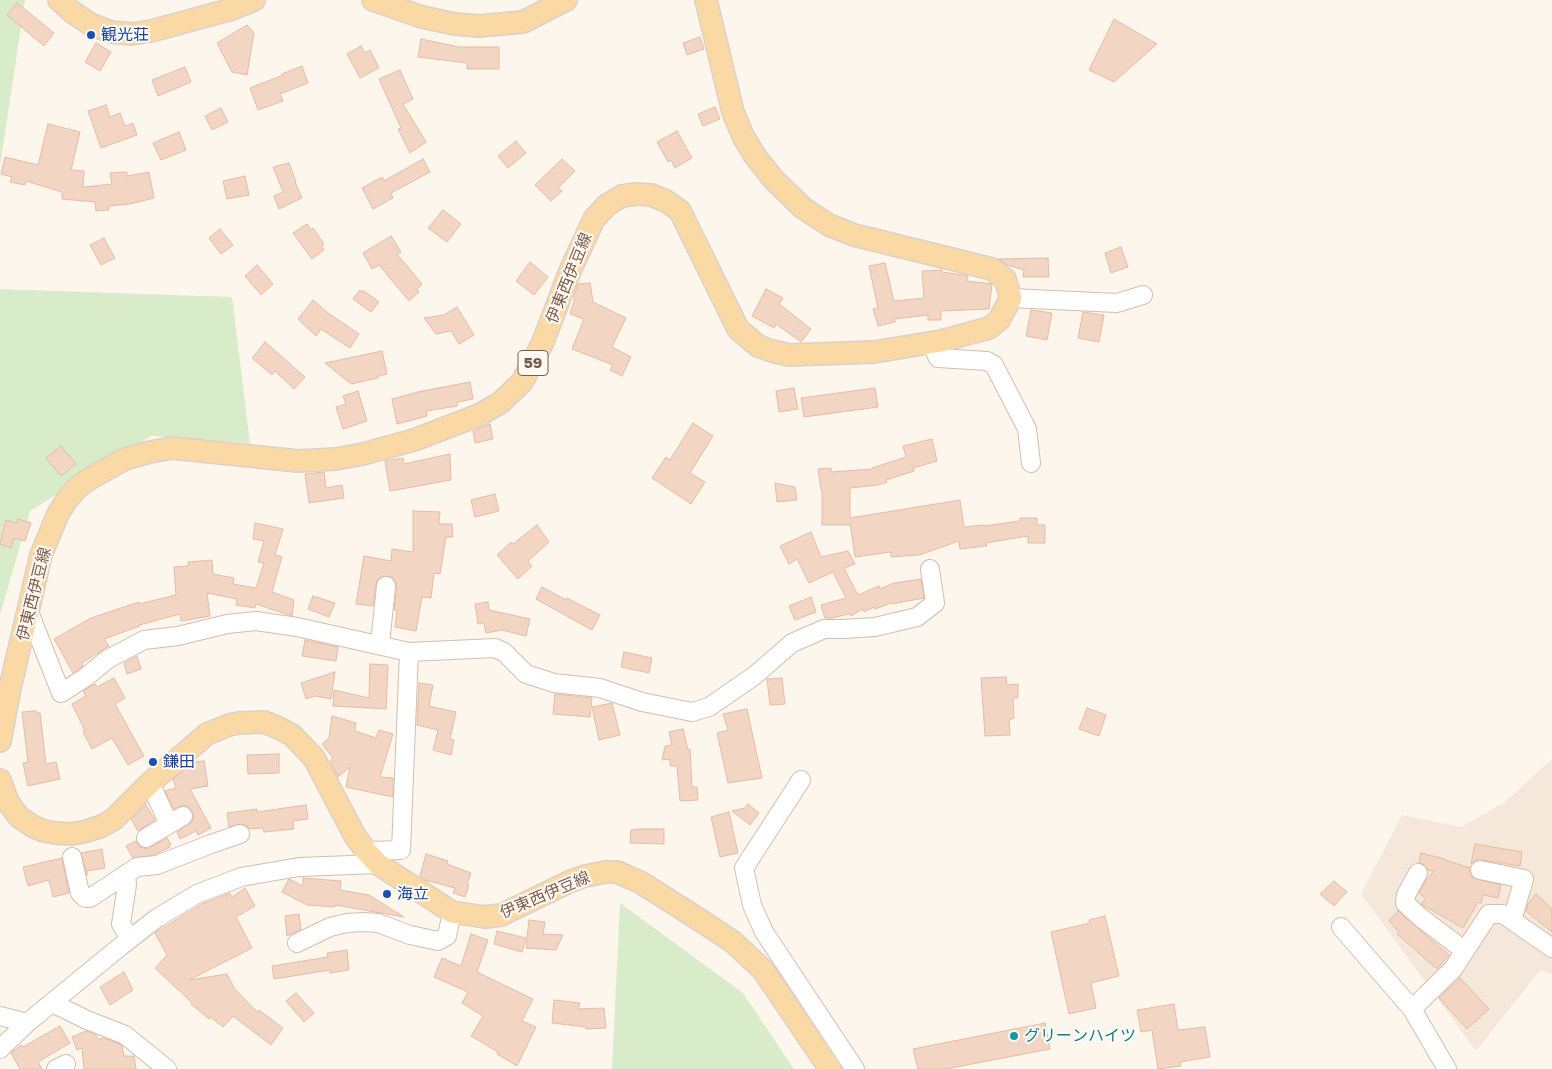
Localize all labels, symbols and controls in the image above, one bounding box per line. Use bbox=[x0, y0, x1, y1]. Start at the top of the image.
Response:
place label: 観光荘 bbox=[101, 25, 149, 45]
marker: 観光荘 bbox=[85, 29, 97, 41]
street label: 伊東西伊豆線 bbox=[542, 230, 596, 326]
road number: 59 bbox=[518, 350, 548, 376]
street label: 伊東西伊豆線 bbox=[13, 545, 55, 643]
place label: 鎌田 bbox=[163, 752, 195, 772]
marker: 鎌田 bbox=[147, 756, 159, 768]
street label: 伊東西伊豆線 bbox=[497, 867, 593, 923]
place label: 海立 bbox=[397, 884, 429, 904]
marker: 海立 bbox=[381, 888, 393, 900]
place label: グリーンハイツ bbox=[1024, 1026, 1136, 1046]
marker: グリーンハイツ bbox=[1008, 1030, 1020, 1042]

